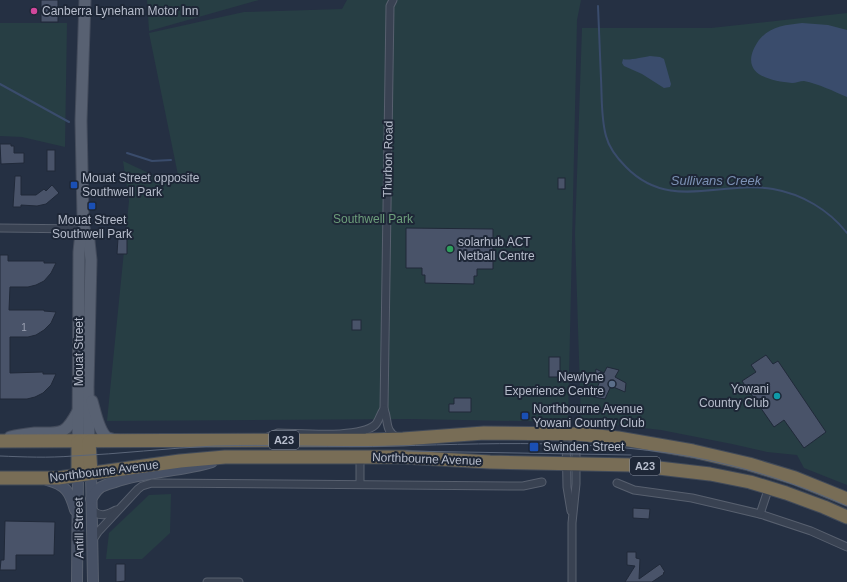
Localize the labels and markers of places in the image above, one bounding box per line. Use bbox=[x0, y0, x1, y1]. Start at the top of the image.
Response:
place label: Canberra Lyneham Motor Inn bbox=[42, 4, 198, 18]
marker: Canberra Lyneham Motor Inn bbox=[29, 6, 39, 16]
place label: Mouat Street opposite Southwell Park bbox=[82, 171, 200, 199]
marker: Mouat Street opposite Southwell Park bbox=[69, 180, 79, 190]
marker: Mouat Street Southwell Park bbox=[87, 201, 97, 211]
place label: Mouat Street Southwell Park bbox=[52, 213, 133, 241]
place label: solarhub ACT Netball Centre bbox=[458, 235, 535, 263]
marker: solarhub ACT Netball Centre bbox=[445, 244, 455, 254]
place label: Newlyne Experience Centre bbox=[505, 370, 604, 398]
marker: Newlyne Experience Centre bbox=[607, 379, 617, 389]
place label: Yowani Country Club bbox=[699, 382, 769, 410]
marker: Yowani Country Club bbox=[772, 391, 782, 401]
place label: Northbourne Avenue Yowani Country Club bbox=[533, 402, 645, 430]
marker: Northbourne Avenue Yowani Country Club bbox=[520, 411, 530, 421]
place label: Swinden Street bbox=[543, 440, 625, 454]
marker: Swinden Street bbox=[528, 441, 540, 453]

